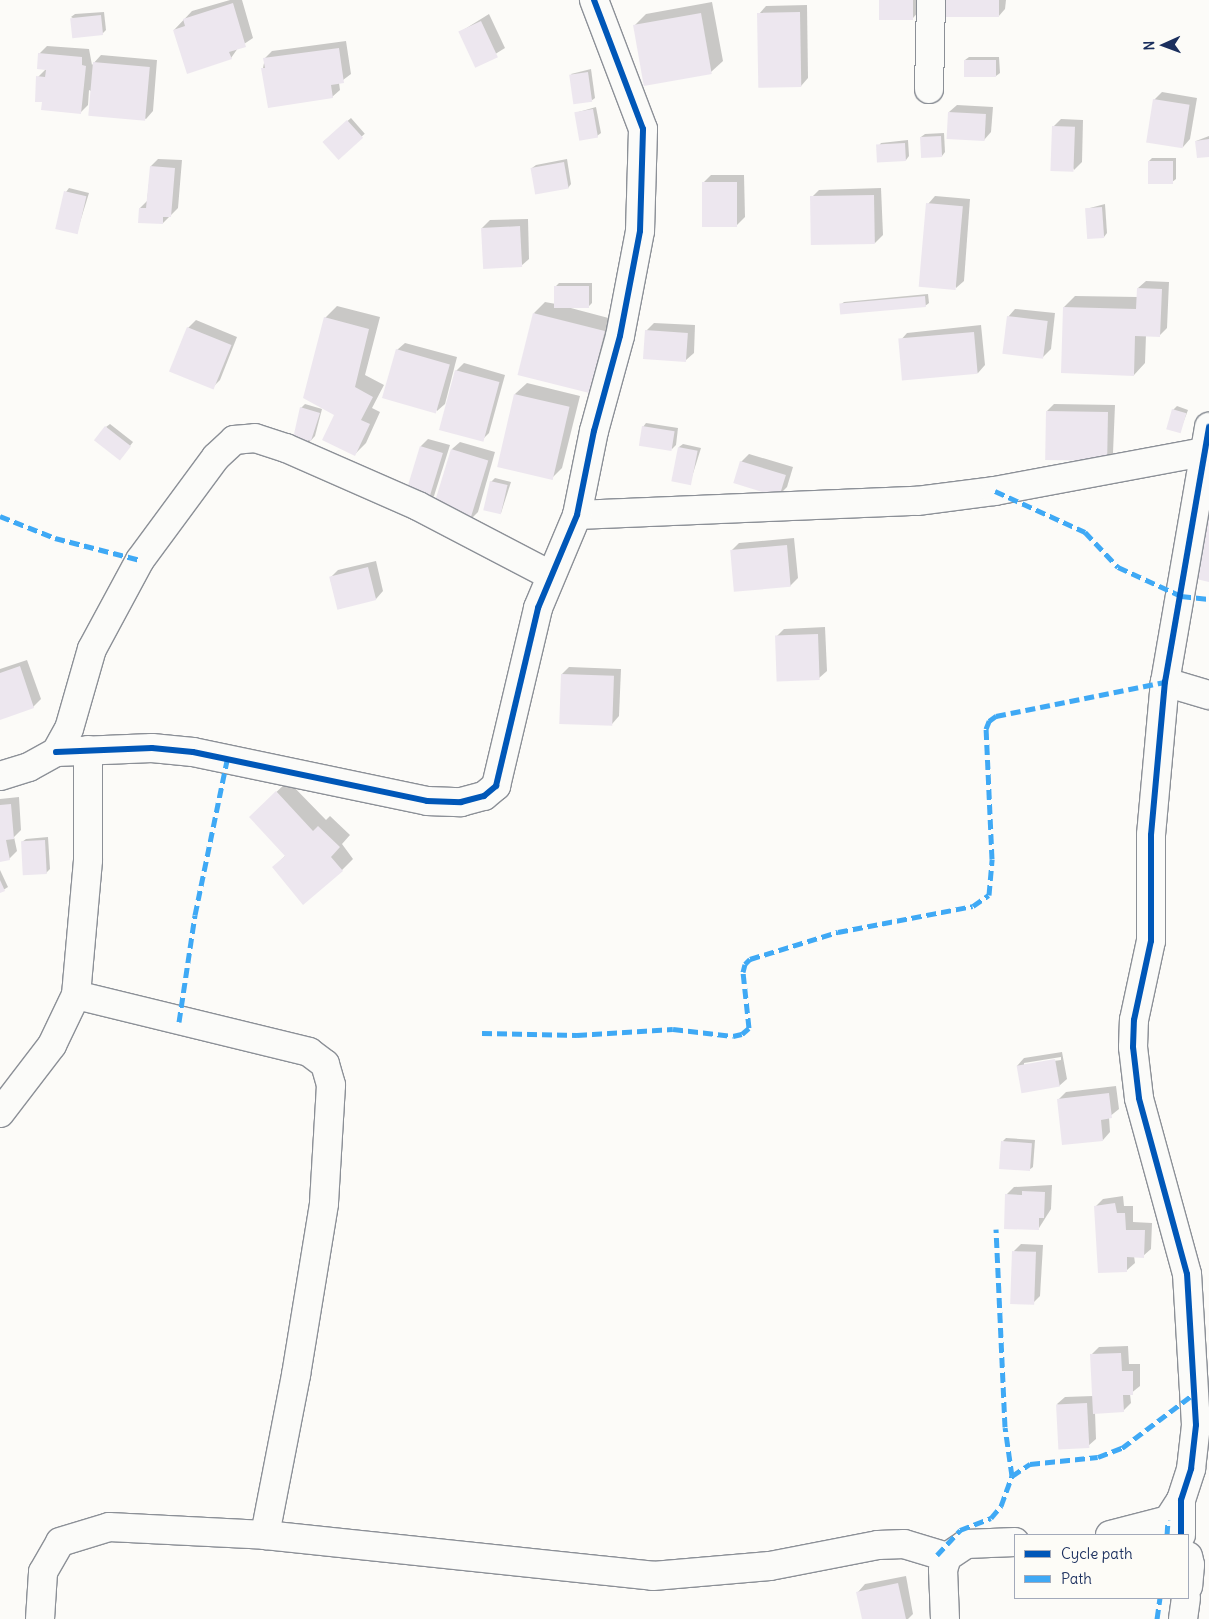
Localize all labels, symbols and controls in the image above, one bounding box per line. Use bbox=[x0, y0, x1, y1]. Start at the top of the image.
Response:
north arrow bbox=[1139, 20, 1189, 70]
text: N bbox=[1140, 40, 1158, 51]
legend bbox=[1014, 1534, 1189, 1599]
text: Cycle path bbox=[1061, 1544, 1133, 1563]
text: Path bbox=[1061, 1569, 1092, 1588]

